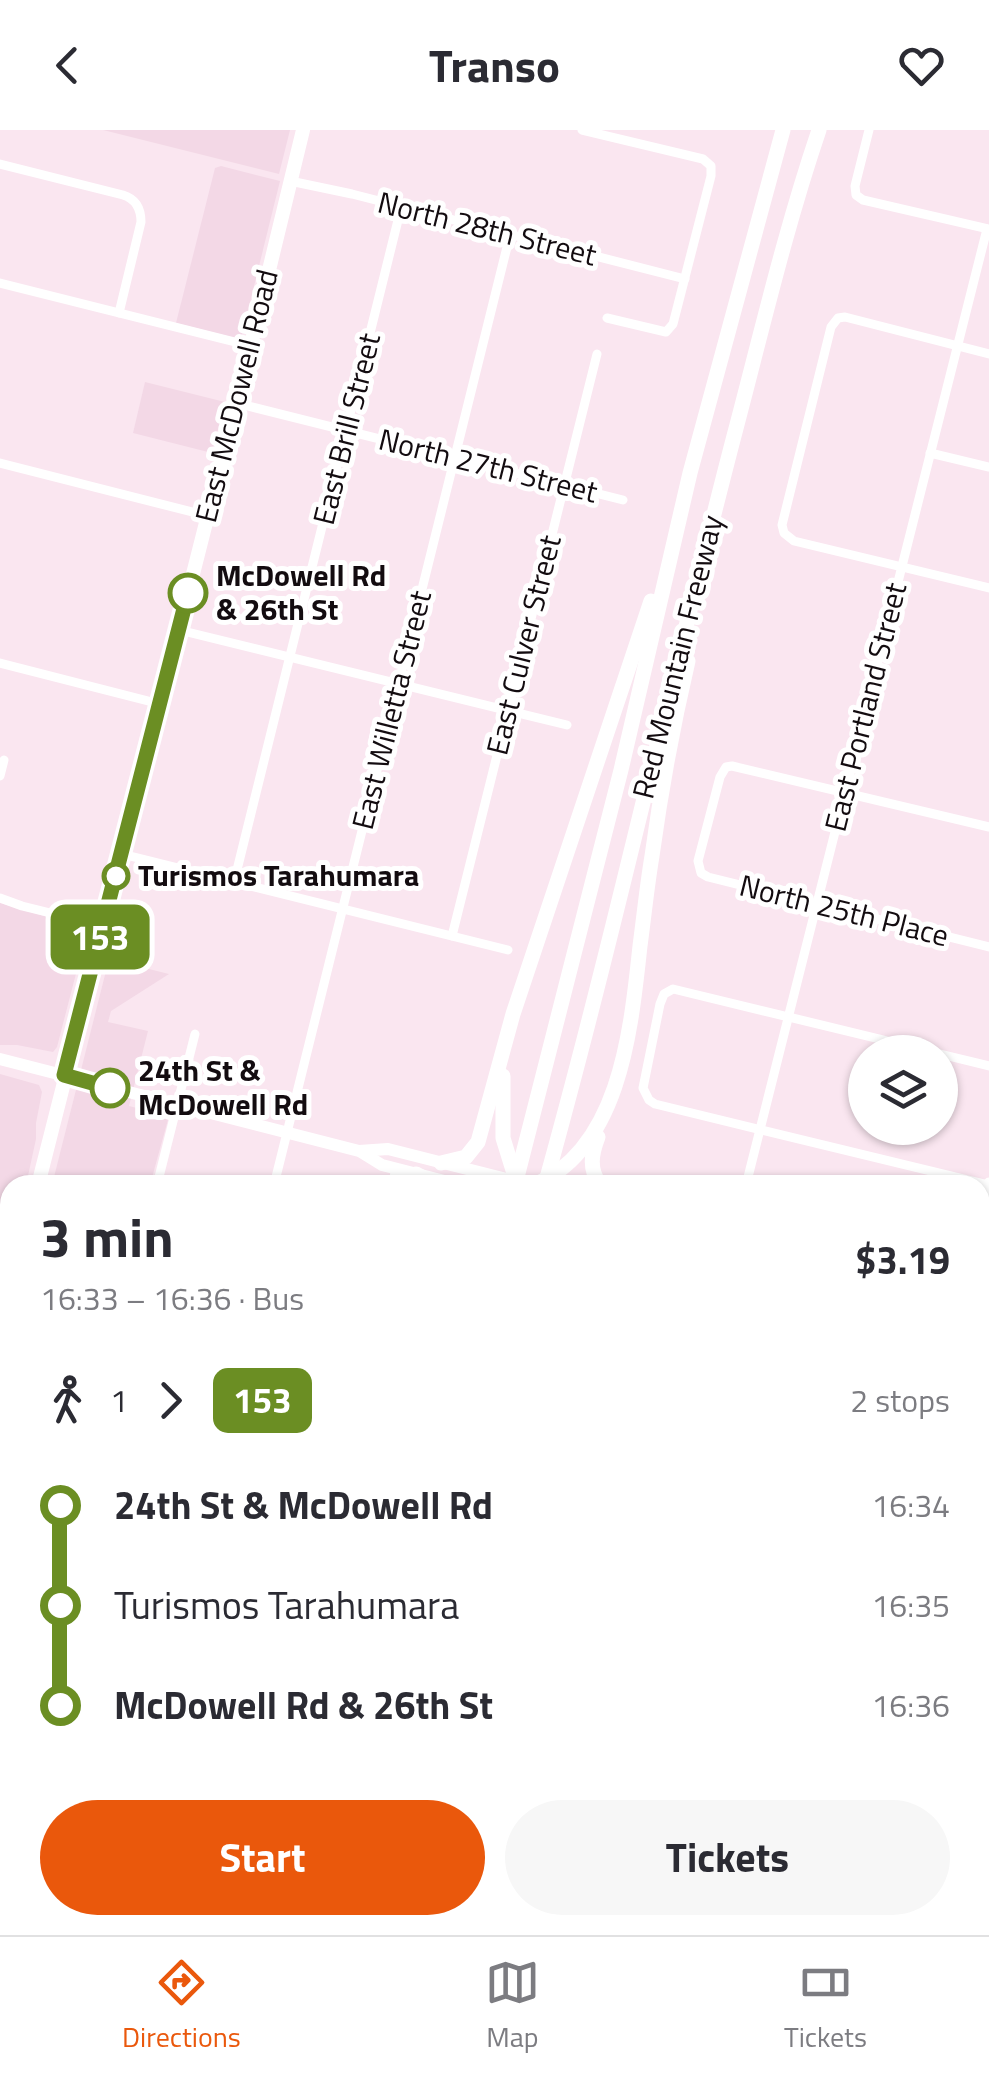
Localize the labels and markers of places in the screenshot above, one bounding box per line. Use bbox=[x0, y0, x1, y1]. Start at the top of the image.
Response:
place label: McDowell Rd & 26th St bbox=[216, 552, 386, 632]
marker: McDowell Rd & 26th St bbox=[169, 574, 207, 612]
place label: Turismos Tarahumara bbox=[138, 852, 419, 898]
marker: Turismos Tarahumara bbox=[103, 863, 129, 889]
place label: 24th St & McDowell Rd bbox=[138, 1047, 308, 1127]
marker: 24th St & McDowell Rd bbox=[91, 1069, 129, 1107]

